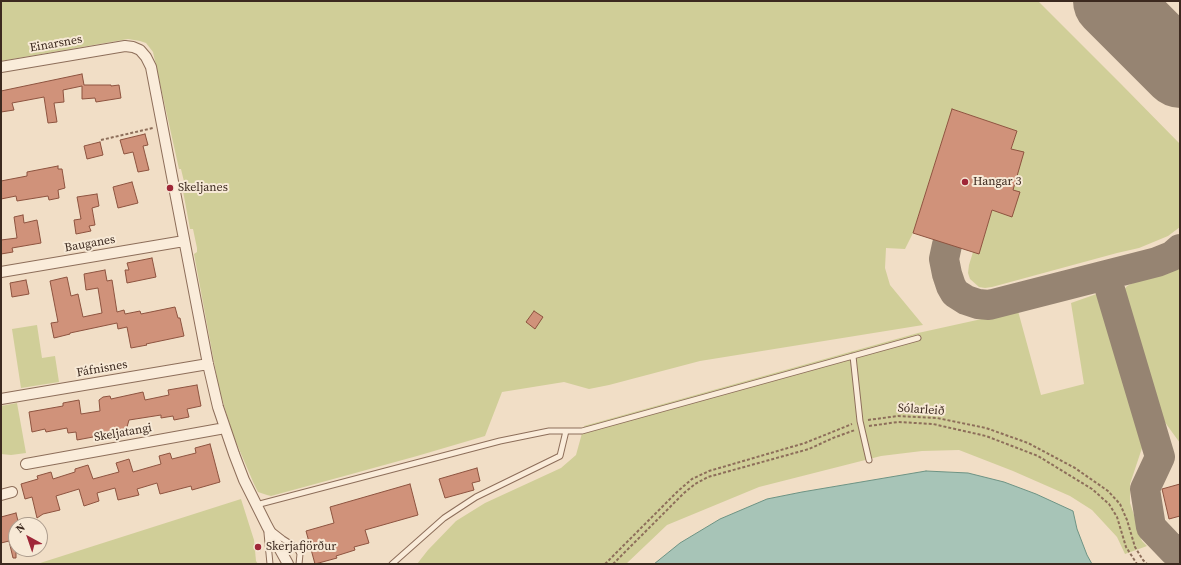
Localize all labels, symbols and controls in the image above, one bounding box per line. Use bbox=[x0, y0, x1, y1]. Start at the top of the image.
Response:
street label: Einarsnes bbox=[29, 32, 83, 56]
place label: Hangar 3 bbox=[973, 175, 1021, 189]
marker: Hangar 3 bbox=[960, 177, 970, 187]
place label: Skeljanes bbox=[178, 181, 228, 195]
marker: Skeljanes bbox=[165, 183, 175, 193]
street label: Bauganes bbox=[64, 232, 116, 256]
street label: Fáfnisnes bbox=[75, 357, 129, 381]
street label: Sólarleið bbox=[897, 401, 945, 419]
street label: Skeljatangi bbox=[93, 421, 153, 445]
north arrow bbox=[8, 517, 48, 557]
text: N bbox=[13, 520, 28, 537]
place label: Skerjafjörður bbox=[266, 540, 336, 554]
marker: Skerjafjörður bbox=[253, 542, 263, 552]

